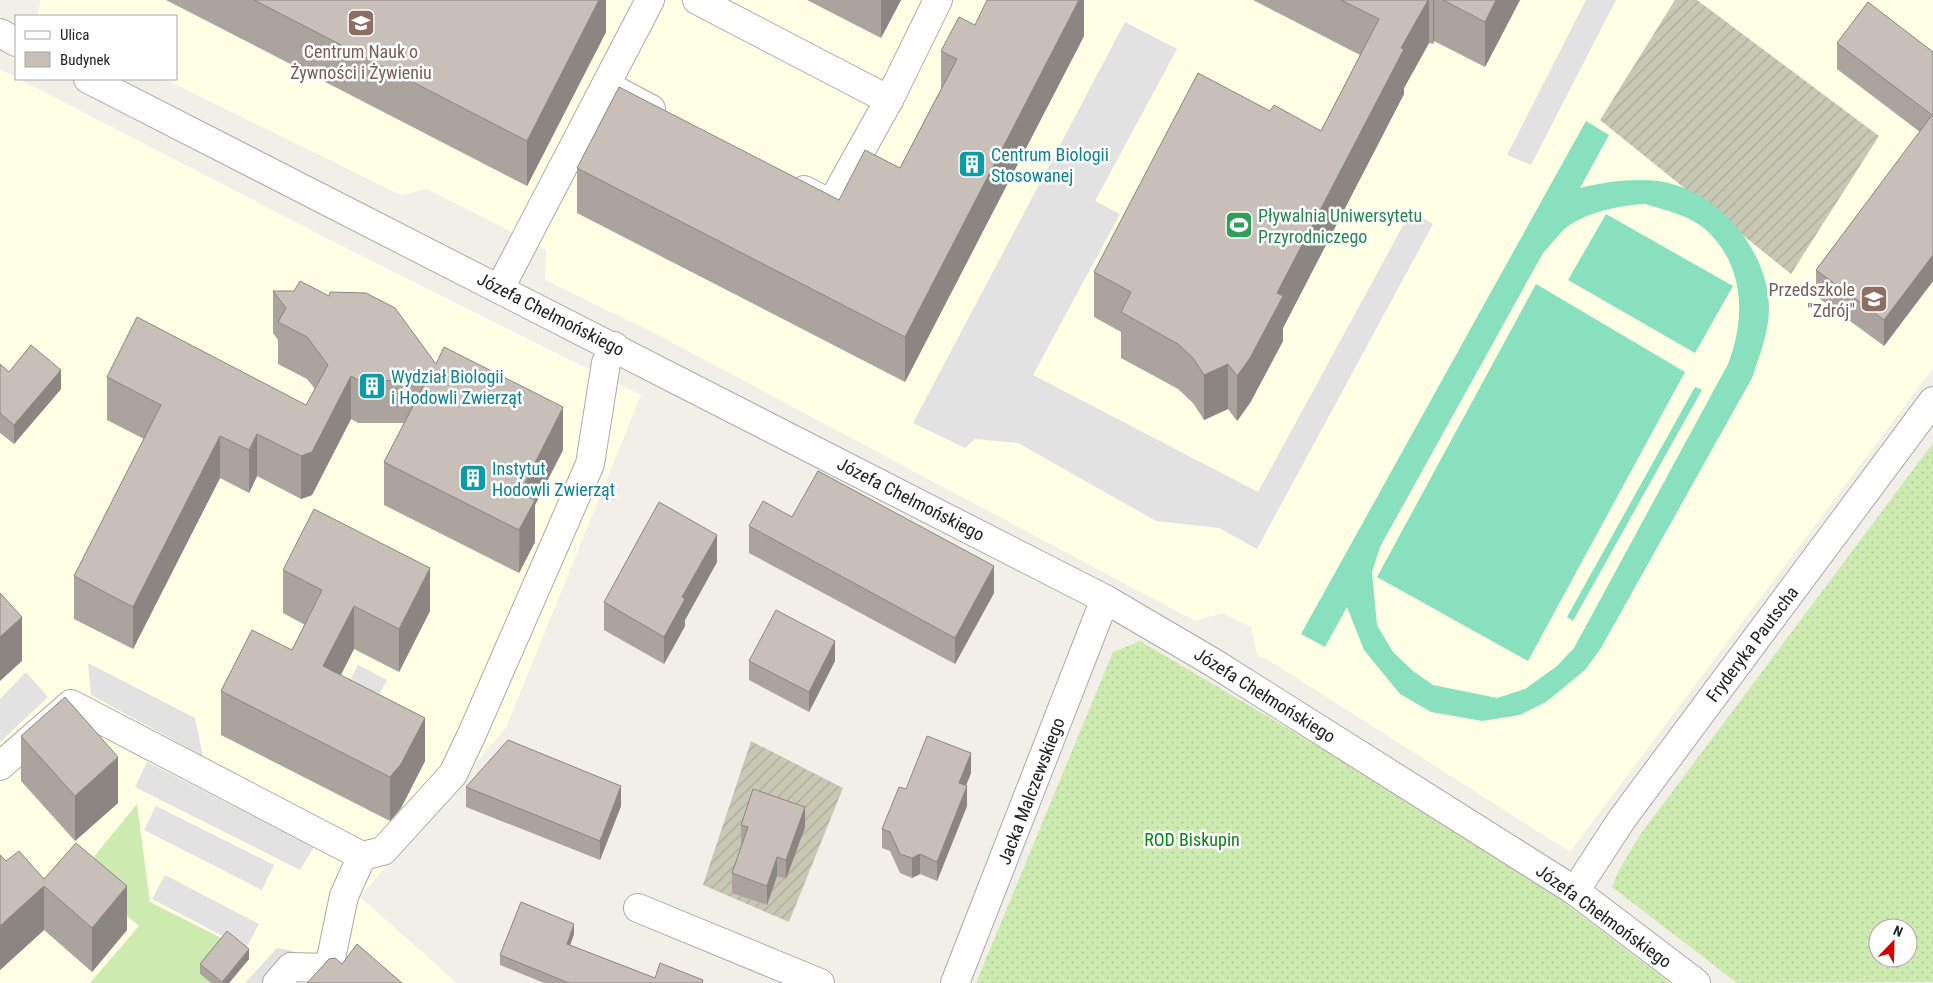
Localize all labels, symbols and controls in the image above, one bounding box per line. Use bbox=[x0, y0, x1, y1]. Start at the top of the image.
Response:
school or university icon: Centrum Nauk o Żywności i Żywieniu bbox=[346, 8, 376, 38]
legend bbox=[15, 15, 178, 80]
text: Ulica bbox=[60, 26, 89, 44]
place label: Centrum Nauk o Żywności i Żywieniu bbox=[290, 41, 432, 83]
text: Budynek bbox=[60, 51, 110, 69]
place label: Centrum Biologii Stosowanej bbox=[991, 144, 1109, 186]
building icon: Centrum Biologii Stosowanej bbox=[957, 149, 987, 179]
place label: Pływalnia Uniwersytetu Przyrodniczego bbox=[1258, 205, 1422, 247]
sports icon: Pływalnia Uniwersytetu Przyrodniczego bbox=[1224, 210, 1254, 240]
street label: Józefa Chełmońskiego bbox=[474, 268, 628, 360]
place label: Przedszkole "Zdrój" bbox=[1769, 279, 1855, 321]
school or university icon: Przedszkole "Zdrój" bbox=[1859, 284, 1889, 314]
place label: Wydział Biologii i Hodowli Zwierząt bbox=[391, 366, 522, 408]
building icon: Wydział Biologii i Hodowli Zwierząt bbox=[357, 371, 387, 401]
street label: Józefa Chełmońskiego bbox=[834, 453, 988, 545]
place label: Instytut Hodowli Zwierząt bbox=[492, 458, 615, 500]
building icon: Instytut Hodowli Zwierząt bbox=[458, 463, 488, 493]
street label: Fryderyka Pautscha bbox=[1702, 582, 1802, 706]
street label: Józefa Chełmońskiego bbox=[1191, 643, 1339, 747]
street label: Jacka Malczewskiego bbox=[993, 714, 1069, 868]
park label: ROD Biskupin bbox=[1144, 829, 1240, 850]
street label: Józefa Chełmońskiego bbox=[1532, 860, 1676, 972]
north arrow bbox=[1868, 918, 1918, 968]
text: N bbox=[1891, 922, 1905, 940]

